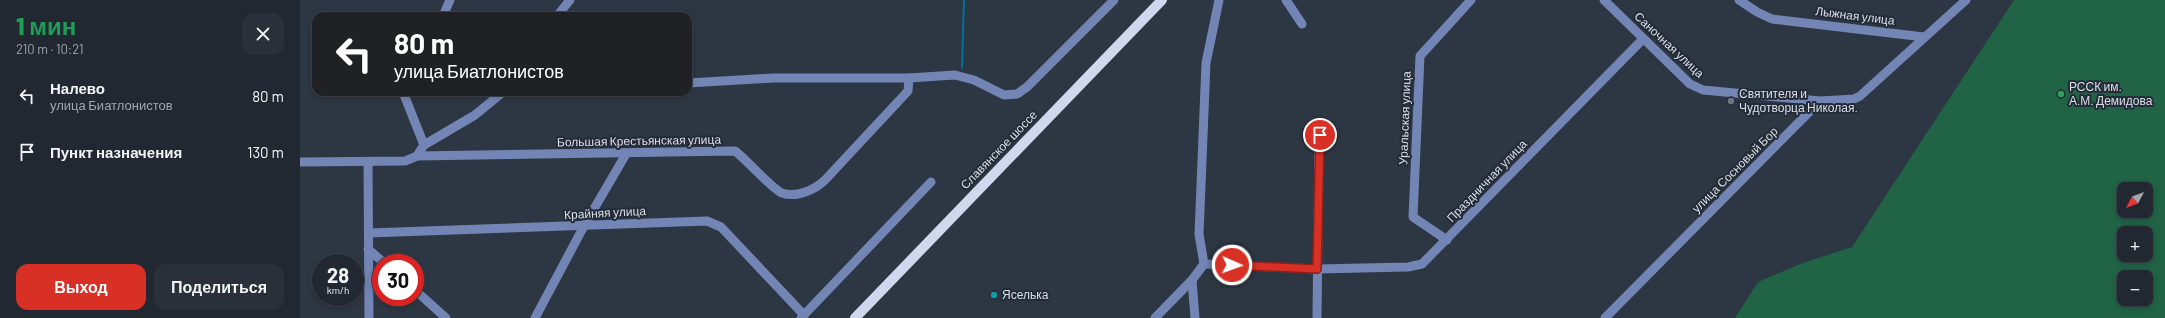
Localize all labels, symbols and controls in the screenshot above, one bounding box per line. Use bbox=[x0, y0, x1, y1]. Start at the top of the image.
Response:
street label: Лыжная улица bbox=[1815, 3, 1896, 28]
street label: Саночная улица bbox=[1631, 8, 1708, 81]
text: 1 мин bbox=[16, 11, 76, 40]
button: close bbox=[242, 13, 284, 55]
text: 80 m bbox=[394, 26, 454, 60]
icon: left bbox=[328, 28, 380, 80]
text: 210 m · 10:21 bbox=[16, 41, 84, 57]
text: улица Биатлонистов bbox=[394, 60, 564, 82]
street label: Уральская улица bbox=[1395, 71, 1414, 165]
text: Налево bbox=[50, 79, 105, 97]
place label: РССК им. А.М. Демидова bbox=[2069, 79, 2153, 108]
icon: left bbox=[16, 85, 38, 107]
place label: Святителя и Чудотворца Николая. bbox=[1739, 86, 1858, 115]
text: 80 m bbox=[252, 87, 284, 105]
marker: РССК им. А.М. Демидова bbox=[2056, 89, 2066, 99]
marker: Святителя и Чудотворца Николая. bbox=[1726, 96, 1736, 106]
text: улица Биатлонистов bbox=[50, 97, 173, 113]
street label: Славянское шоссе bbox=[957, 107, 1040, 192]
pin bbox=[1303, 118, 1337, 152]
street label: улица Сосновый Бор bbox=[1689, 123, 1781, 216]
icon: arrive bbox=[1309, 124, 1331, 146]
street label: Большая Крестьянская улица bbox=[557, 132, 721, 149]
street label: Праздничная улица bbox=[1443, 136, 1530, 225]
icon: arrive bbox=[16, 141, 38, 163]
text: Пункт назначения bbox=[50, 143, 182, 161]
text: 130 m bbox=[247, 143, 284, 161]
north arrow bbox=[2117, 182, 2153, 218]
map controls bbox=[2117, 182, 2153, 306]
street label: Крайняя улица bbox=[564, 203, 647, 222]
button: + bbox=[2117, 226, 2153, 262]
position arrow bbox=[1211, 244, 1253, 286]
speed limit sign: 30 bbox=[372, 254, 424, 306]
text: 28 bbox=[327, 263, 349, 287]
button: Выход bbox=[16, 264, 146, 310]
button: Поделиться bbox=[154, 264, 284, 310]
button: − bbox=[2117, 270, 2153, 306]
text: km/h bbox=[327, 284, 349, 296]
place label: Яселька bbox=[1002, 287, 1049, 301]
marker: Яселька bbox=[989, 290, 999, 300]

